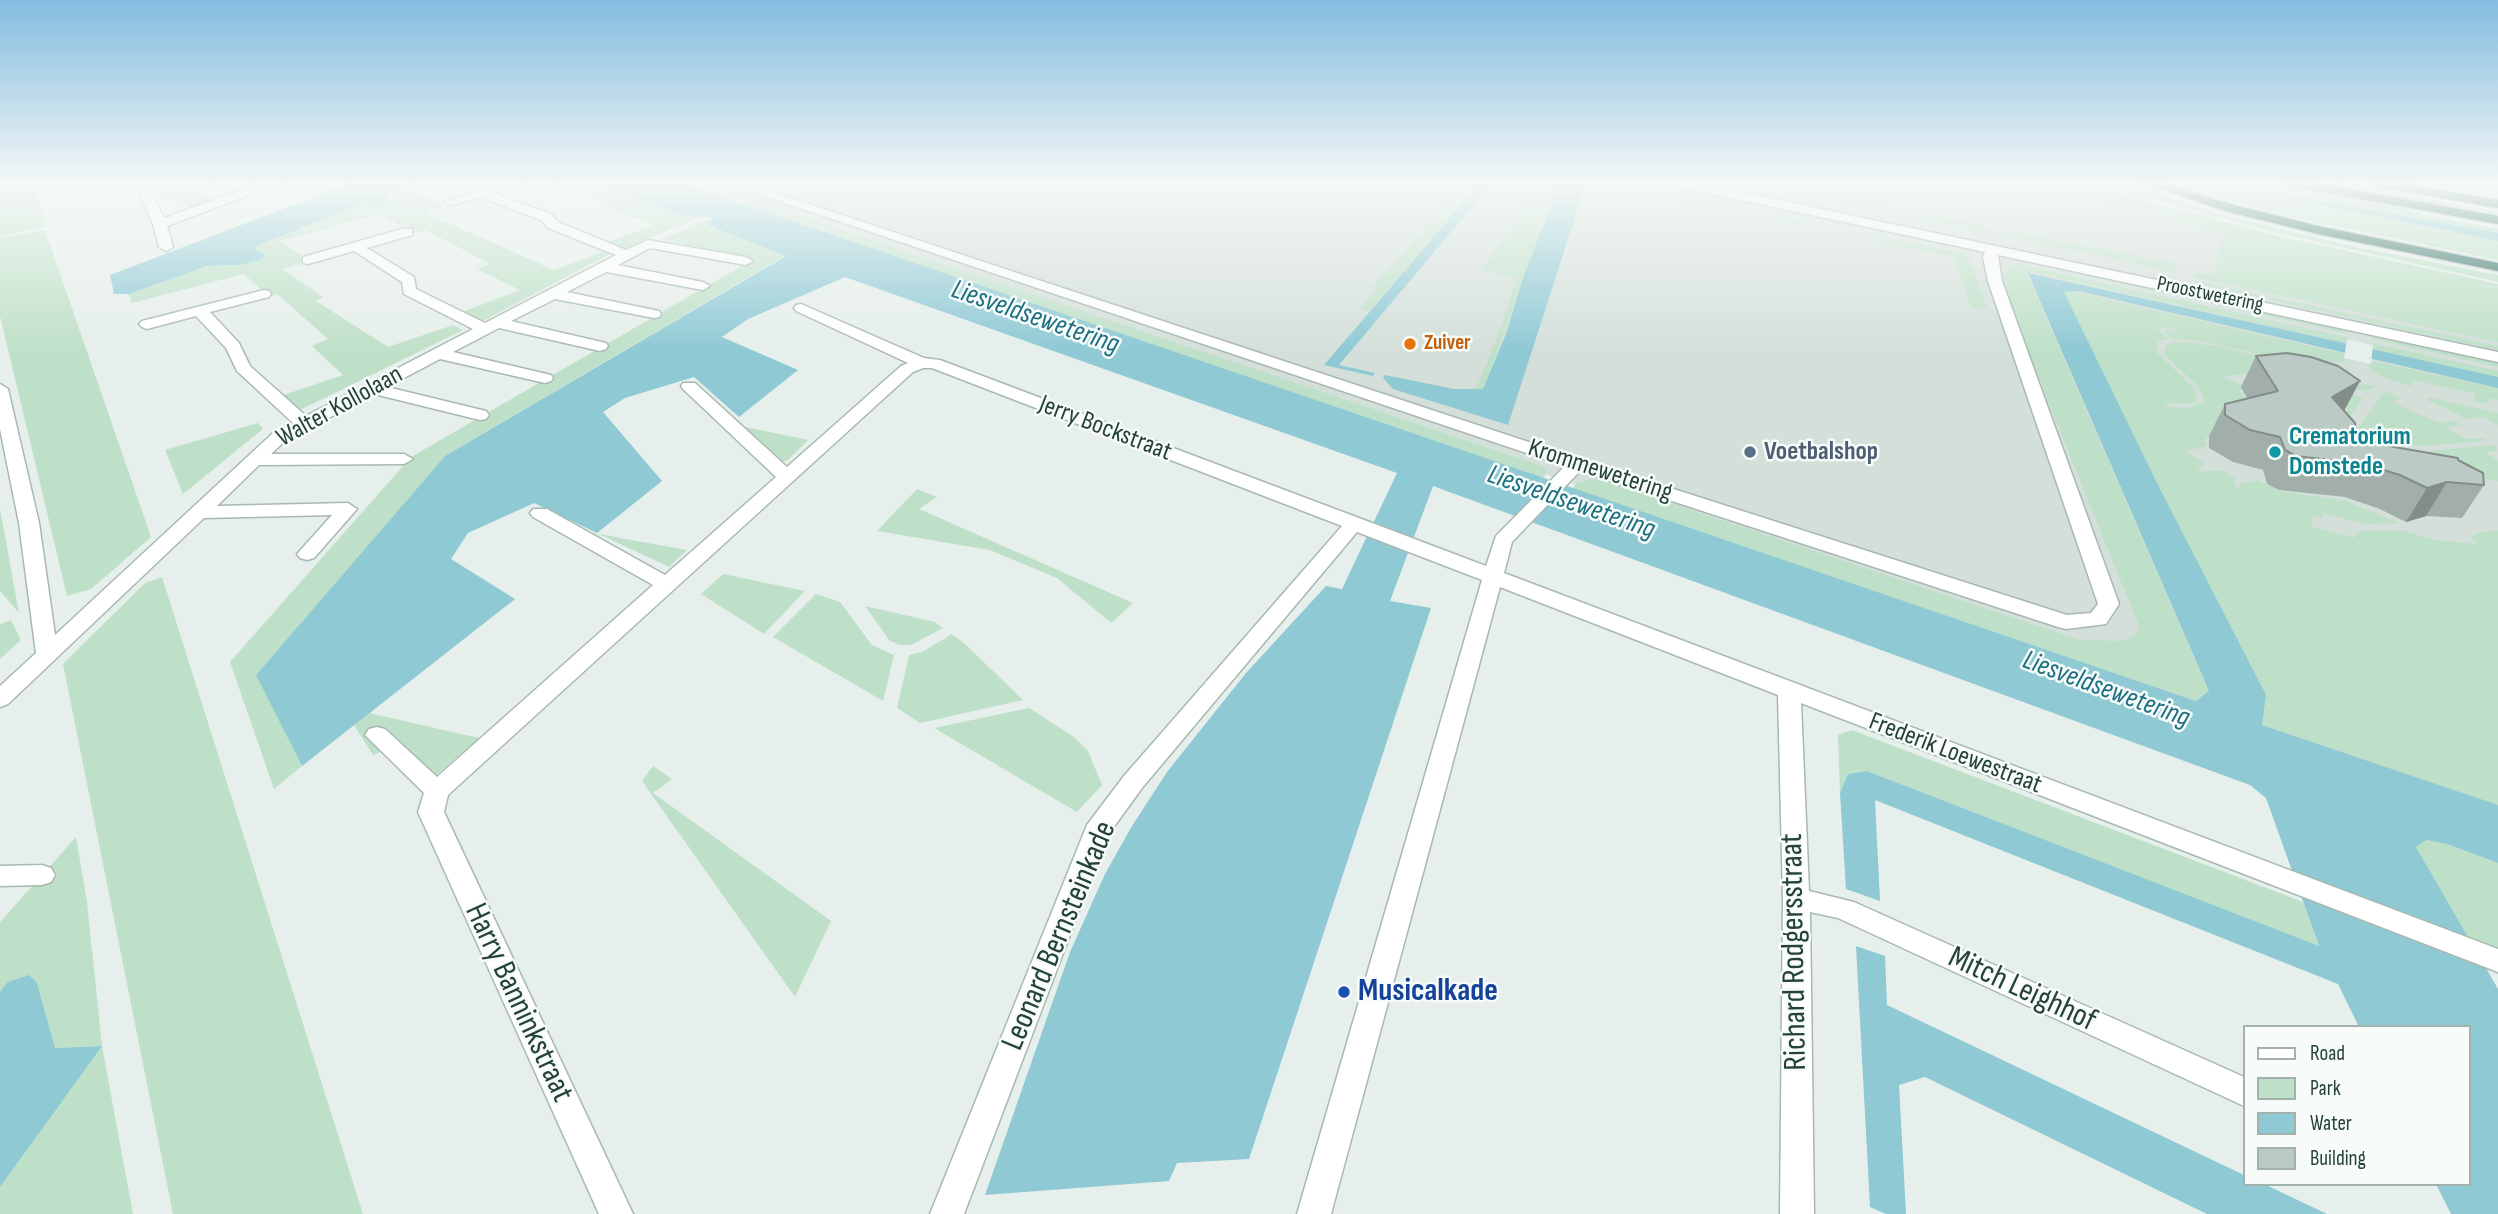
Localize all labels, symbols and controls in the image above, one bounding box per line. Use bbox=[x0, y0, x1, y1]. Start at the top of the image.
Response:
street label: Proostwetering bbox=[2155, 271, 2265, 319]
water label: Liesveldsewetering bbox=[947, 274, 1123, 362]
place label: Zuiver bbox=[1424, 331, 1471, 357]
marker: Zuiver bbox=[1402, 336, 1418, 352]
street label: Walter Kollolaan bbox=[271, 360, 409, 454]
street label: Jerry Bockstraat bbox=[1034, 389, 1176, 469]
place label: Crematorium Domstede bbox=[2289, 421, 2411, 482]
street label: Krommewetering bbox=[1524, 433, 1676, 509]
place label: Voetbalshop bbox=[1764, 436, 1878, 468]
marker: Voetbalshop bbox=[1742, 444, 1758, 460]
marker: Crematorium Domstede bbox=[2267, 444, 2283, 460]
water label: Liesveldsewetering bbox=[1483, 459, 1659, 547]
water label: Liesveldsewetering bbox=[2018, 644, 2194, 736]
street label: Frederik Loewestraat bbox=[1864, 707, 2046, 801]
street label: Leonard Bernsteinkade bbox=[994, 816, 1126, 1056]
street label: Richard Rodgersstraat bbox=[1774, 833, 1816, 1071]
street label: Harry Banninkstraat bbox=[455, 898, 581, 1108]
street label: Mitch Leighhof bbox=[1942, 939, 2102, 1041]
place label: Musicalkade bbox=[1358, 973, 1498, 1011]
marker: Musicalkade bbox=[1336, 984, 1352, 1000]
legend bbox=[2242, 1025, 2470, 1186]
text: Road bbox=[2310, 1041, 2345, 1066]
text: Park bbox=[2310, 1076, 2341, 1101]
text: Water bbox=[2310, 1111, 2352, 1136]
text: Building bbox=[2310, 1146, 2366, 1171]

